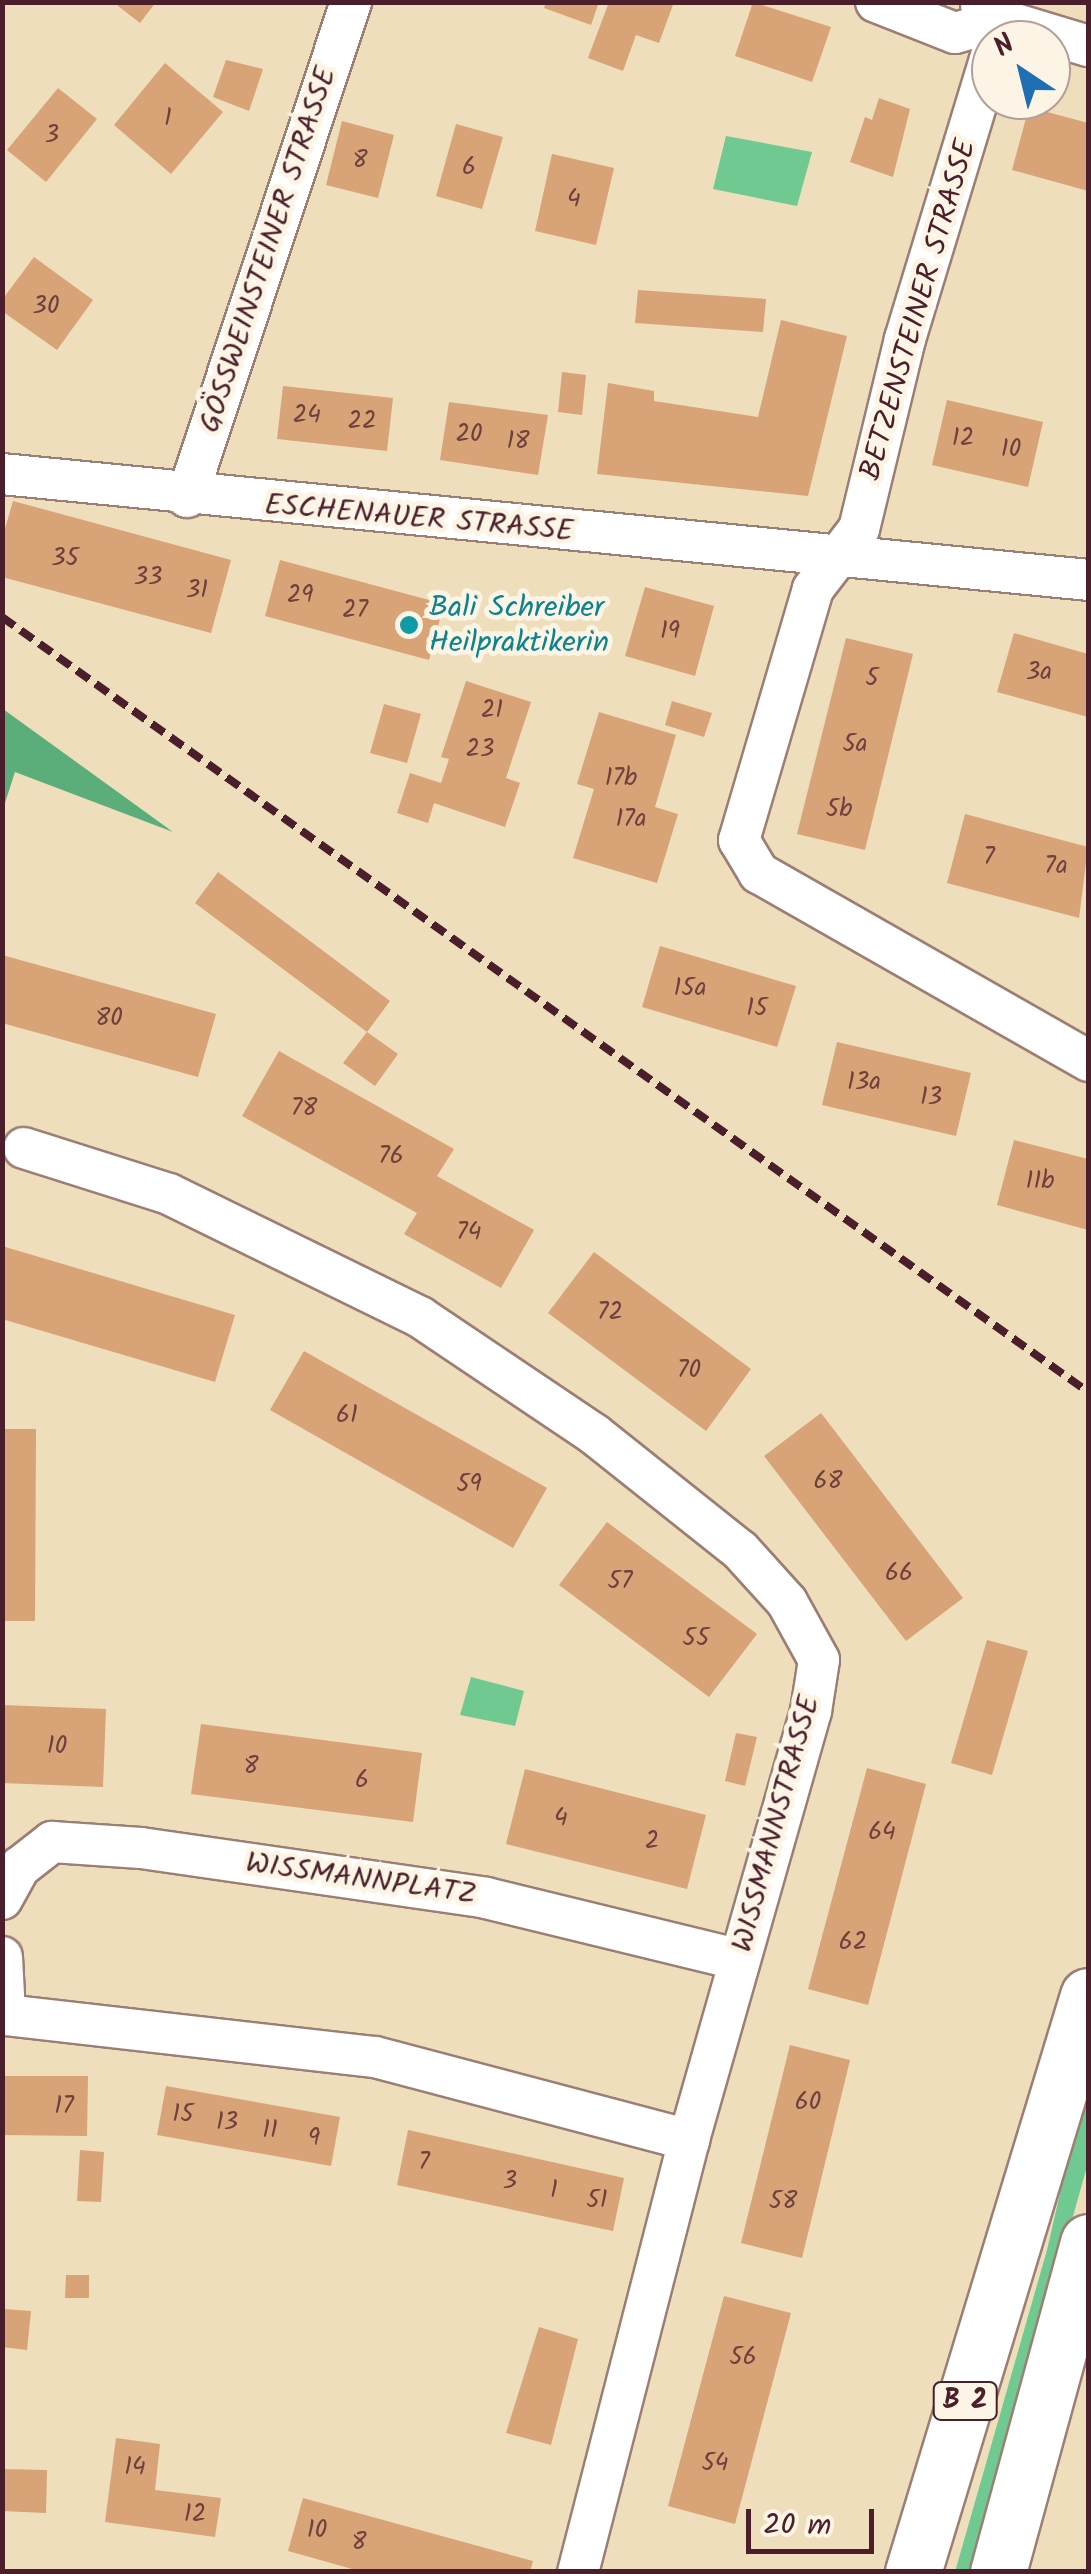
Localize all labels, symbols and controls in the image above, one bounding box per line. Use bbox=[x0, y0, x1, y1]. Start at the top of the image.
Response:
north arrow bbox=[971, 20, 1071, 120]
text: N bbox=[985, 23, 1025, 70]
street label: GÖSSWEINSTEINER STRASSE bbox=[193, 63, 345, 437]
house number: 1 bbox=[164, 103, 172, 133]
house number: 3 bbox=[45, 120, 59, 150]
street label: BETZENSTEINER STRASSE bbox=[853, 136, 985, 484]
house number: 8 bbox=[352, 145, 368, 175]
house number: 6 bbox=[462, 152, 476, 182]
house number: 4 bbox=[567, 184, 581, 214]
house number: 30 bbox=[33, 291, 59, 321]
house number: 24 bbox=[293, 400, 321, 430]
house number: 22 bbox=[347, 406, 377, 436]
house number: 20 bbox=[455, 419, 483, 449]
house number: 12 bbox=[952, 423, 974, 453]
house number: 18 bbox=[507, 426, 529, 456]
house number: 10 bbox=[1001, 434, 1021, 464]
street label: ESCHENAUER STRASSE bbox=[263, 488, 575, 550]
house number: 35 bbox=[51, 543, 79, 573]
house number: 33 bbox=[134, 562, 162, 592]
house number: 31 bbox=[186, 575, 208, 605]
house number: 29 bbox=[287, 580, 313, 610]
place label: Bali Schreiber Heilpraktikerin bbox=[429, 590, 609, 660]
house number: 27 bbox=[342, 595, 368, 625]
marker: Bali Schreiber Heilpraktikerin bbox=[398, 614, 420, 636]
house number: 19 bbox=[660, 616, 680, 646]
house number: 3a bbox=[1026, 657, 1052, 687]
house number: 5 bbox=[865, 663, 879, 693]
house number: 21 bbox=[481, 695, 503, 725]
house number: 5a bbox=[842, 729, 868, 759]
house number: 23 bbox=[466, 734, 494, 764]
house number: 17b bbox=[605, 763, 637, 793]
house number: 5b bbox=[826, 794, 852, 824]
house number: 17a bbox=[615, 804, 647, 834]
house number: 7 bbox=[983, 842, 995, 872]
house number: 7a bbox=[1044, 851, 1068, 881]
house number: 15a bbox=[674, 973, 706, 1003]
house number: 15 bbox=[746, 993, 768, 1023]
house number: 80 bbox=[95, 1003, 123, 1033]
house number: 13a bbox=[847, 1067, 881, 1097]
house number: 13 bbox=[920, 1082, 942, 1112]
house number: 78 bbox=[291, 1093, 317, 1123]
house number: 76 bbox=[378, 1141, 404, 1171]
house number: 11b bbox=[1026, 1166, 1054, 1196]
house number: 74 bbox=[456, 1217, 482, 1247]
house number: 72 bbox=[597, 1297, 623, 1327]
house number: 70 bbox=[677, 1355, 701, 1385]
house number: 61 bbox=[336, 1400, 358, 1430]
house number: 68 bbox=[814, 1466, 842, 1496]
house number: 59 bbox=[456, 1469, 482, 1499]
house number: 66 bbox=[885, 1558, 913, 1588]
house number: 57 bbox=[608, 1566, 632, 1596]
house number: 55 bbox=[683, 1623, 709, 1653]
street label: WISSMANNSTRASSE bbox=[725, 1692, 829, 1956]
house number: 10 bbox=[47, 1731, 67, 1761]
house number: 8 bbox=[243, 1751, 259, 1781]
house number: 6 bbox=[355, 1765, 369, 1795]
house number: 4 bbox=[554, 1803, 568, 1833]
house number: 64 bbox=[868, 1817, 896, 1847]
house number: 2 bbox=[645, 1826, 659, 1856]
street label: WISSMANNPLATZ bbox=[243, 1846, 479, 1914]
house number: 62 bbox=[839, 1927, 867, 1957]
house number: 60 bbox=[795, 2087, 821, 2117]
house number: 17 bbox=[54, 2091, 74, 2121]
house number: 15 bbox=[172, 2099, 194, 2129]
house number: 13 bbox=[216, 2107, 238, 2137]
house number: 11 bbox=[262, 2115, 278, 2145]
house number: 9 bbox=[308, 2123, 320, 2153]
house number: 7 bbox=[418, 2147, 430, 2177]
house number: 3 bbox=[503, 2166, 517, 2196]
house number: 1 bbox=[550, 2175, 558, 2205]
house number: 51 bbox=[586, 2185, 608, 2215]
house number: 58 bbox=[769, 2186, 797, 2216]
house number: 56 bbox=[729, 2342, 757, 2372]
road number: B 2 bbox=[932, 2378, 998, 2424]
house number: 54 bbox=[701, 2448, 729, 2478]
house number: 14 bbox=[124, 2452, 146, 2482]
scale bar bbox=[751, 2489, 878, 2551]
house number: 12 bbox=[184, 2499, 206, 2529]
text: 20 m bbox=[763, 2502, 831, 2550]
house number: 10 bbox=[307, 2515, 327, 2545]
house number: 8 bbox=[351, 2527, 367, 2557]

